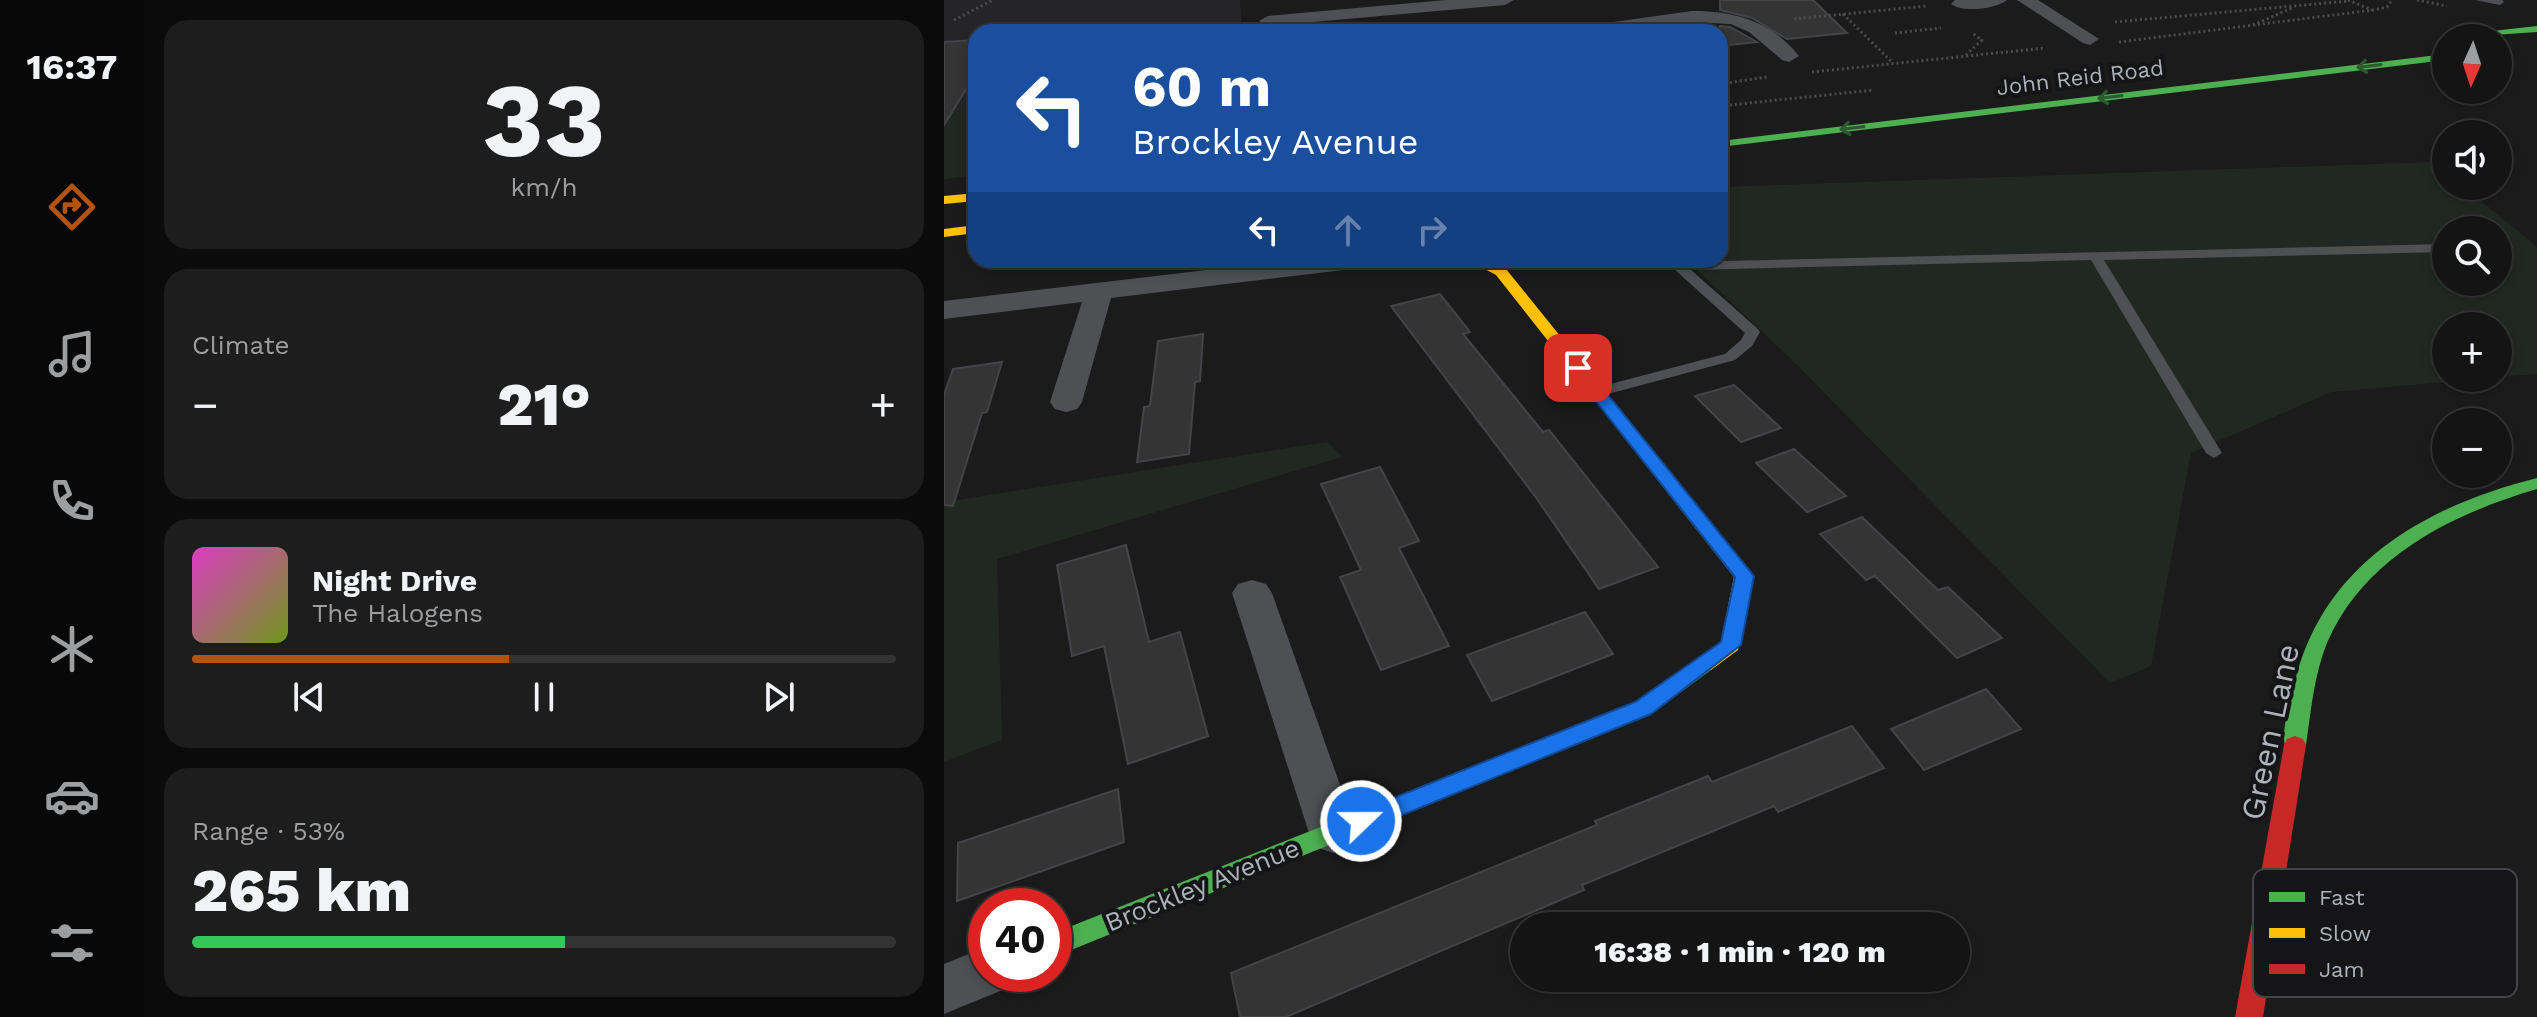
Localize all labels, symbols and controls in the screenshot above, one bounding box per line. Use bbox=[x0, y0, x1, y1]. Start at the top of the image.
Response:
north arrow bbox=[2432, 24, 2512, 104]
map controls bbox=[2432, 24, 2512, 488]
text: 16:37 bbox=[27, 46, 117, 88]
text: 60 m bbox=[1132, 54, 1271, 120]
street label: John Reid Road bbox=[1995, 55, 2165, 100]
icon: left bbox=[1000, 56, 1104, 160]
text: 33 bbox=[482, 59, 606, 181]
one-way arrow bbox=[2356, 59, 2382, 74]
one-way arrow bbox=[2098, 90, 2124, 105]
button: sound bbox=[2432, 120, 2512, 200]
text: Brockley Avenue bbox=[1132, 121, 1419, 163]
one-way arrow bbox=[1839, 121, 1866, 136]
text: km/h bbox=[511, 172, 577, 202]
icon: directions bbox=[44, 179, 100, 235]
icon: left bbox=[1242, 208, 1286, 252]
icon: ahead bbox=[1326, 208, 1370, 252]
icon: right bbox=[1410, 208, 1454, 252]
button: search bbox=[2432, 216, 2512, 296]
button: + bbox=[2432, 312, 2512, 392]
icon: music bbox=[44, 326, 100, 382]
text: Climate bbox=[192, 330, 290, 360]
pin bbox=[1544, 334, 1612, 402]
icon: arrive bbox=[1556, 346, 1600, 390]
text: 21° bbox=[497, 369, 591, 440]
text: − bbox=[192, 379, 219, 431]
text: + bbox=[869, 379, 896, 431]
button: − bbox=[2432, 408, 2512, 488]
icon: phone bbox=[44, 473, 100, 529]
text: Night Drive bbox=[312, 563, 477, 598]
text: The Halogens bbox=[312, 598, 483, 628]
icon: climate bbox=[44, 621, 100, 677]
street label: Green Lane bbox=[2233, 641, 2307, 823]
icon: previous bbox=[287, 675, 331, 719]
icon: pause bbox=[522, 675, 566, 719]
icon: next bbox=[757, 675, 801, 719]
icon: car bbox=[44, 768, 100, 824]
position arrow bbox=[1319, 779, 1403, 863]
text: Range · 53% bbox=[192, 816, 345, 846]
street label: Brockley Avenue bbox=[1100, 832, 1304, 938]
text: 265 km bbox=[192, 855, 411, 926]
legend bbox=[2253, 869, 2517, 997]
text: Fast bbox=[2319, 885, 2365, 910]
speed limit sign: 40 bbox=[968, 888, 1072, 992]
icon: filters bbox=[44, 915, 100, 971]
text: Slow bbox=[2319, 921, 2371, 946]
text: 16:38 · 1 min · 120 m bbox=[1594, 934, 1886, 969]
text: Jam bbox=[2319, 957, 2364, 982]

